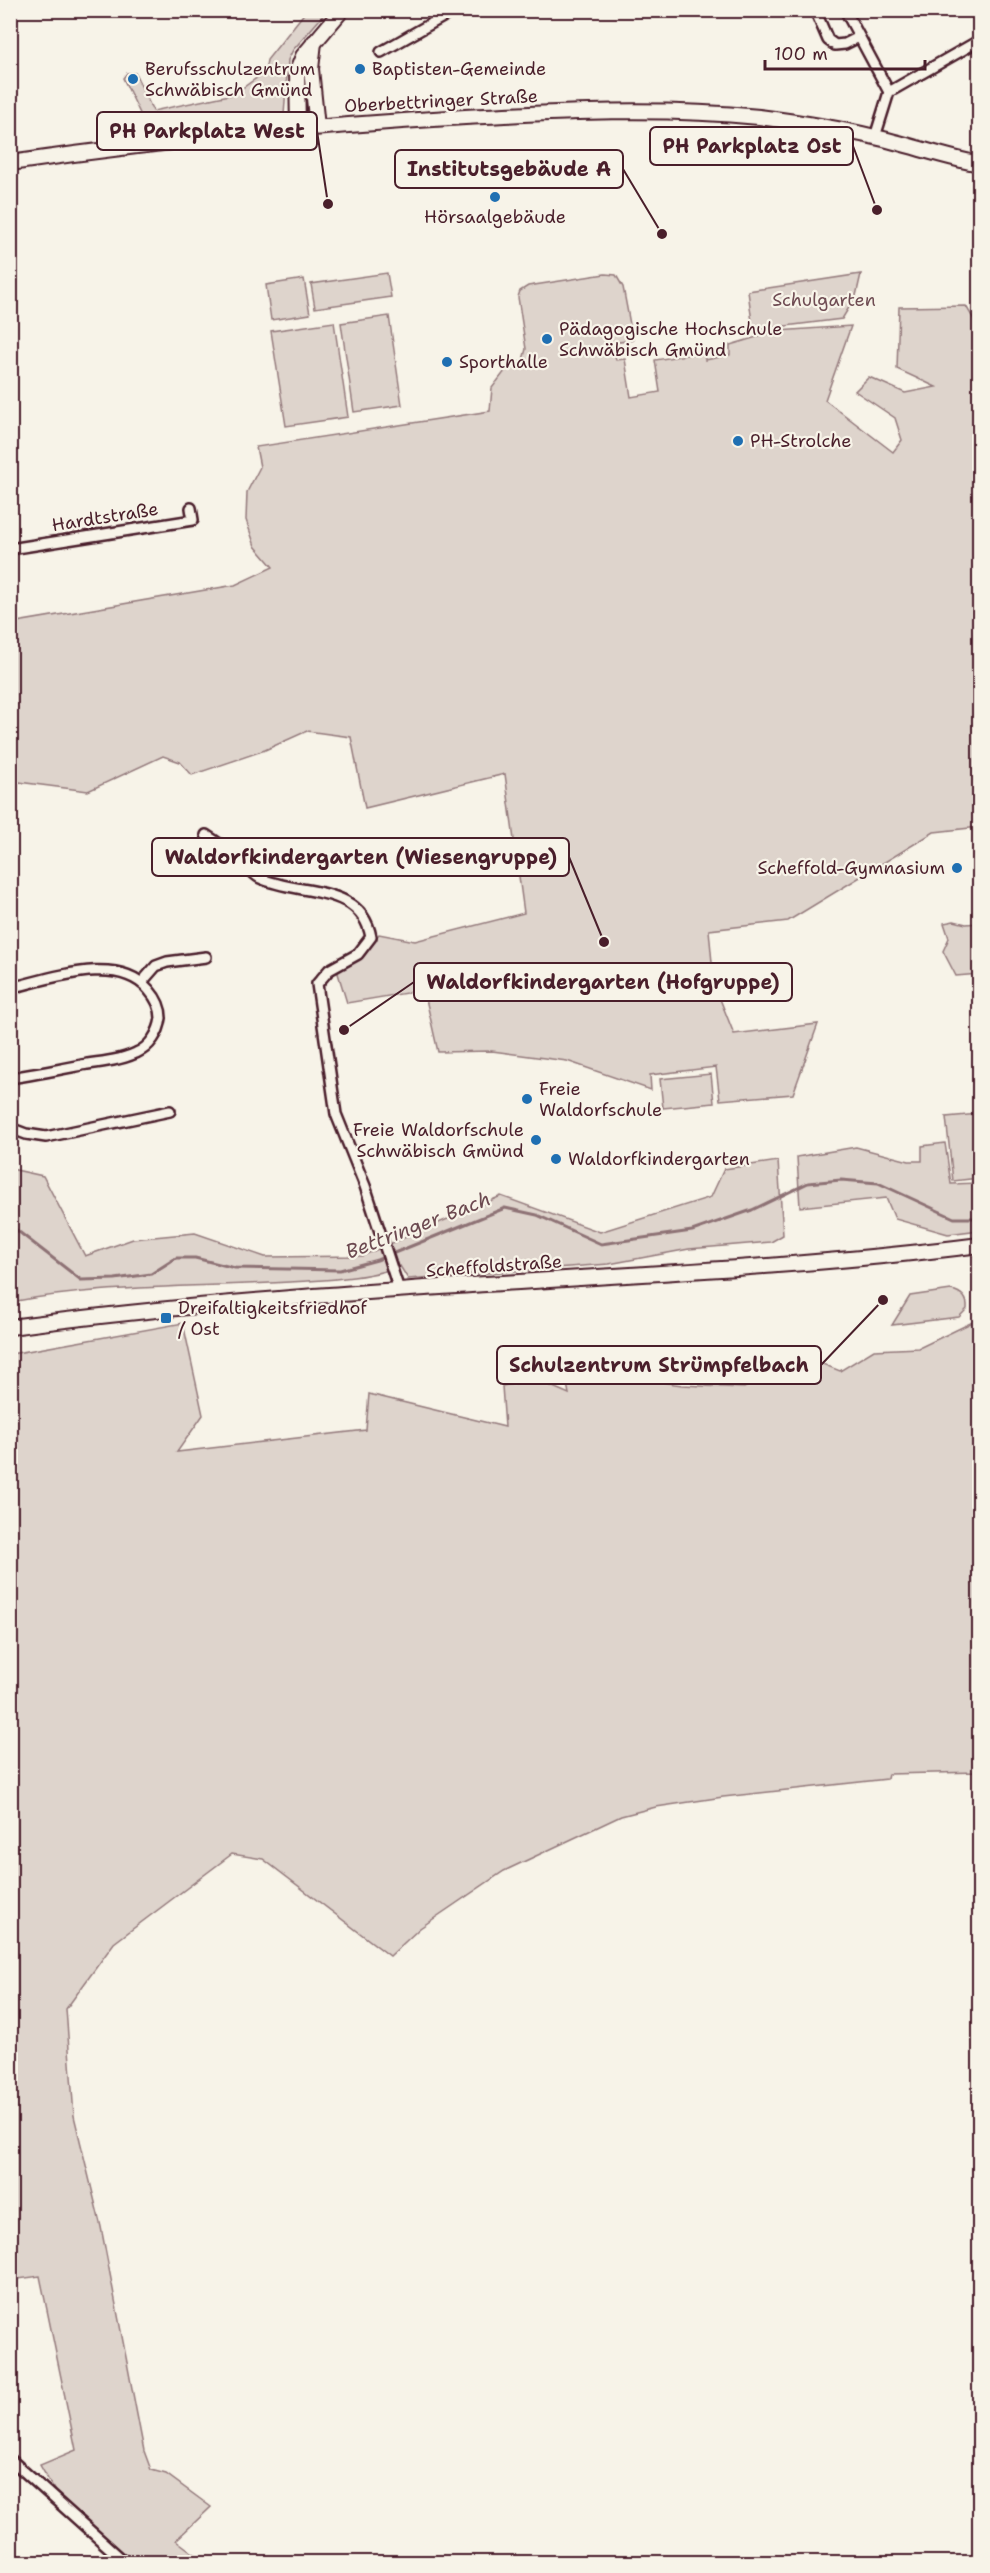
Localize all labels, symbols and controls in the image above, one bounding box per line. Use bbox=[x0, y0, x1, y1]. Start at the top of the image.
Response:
scale bar bbox=[765, 33, 926, 71]
text: 100 m bbox=[774, 42, 828, 66]
place label: Berufsschulzentrum Schwäbisch Gmünd bbox=[145, 57, 315, 102]
place label: Baptisten-Gemeinde bbox=[372, 57, 546, 81]
marker: Baptisten-Gemeinde bbox=[353, 62, 367, 76]
marker: Berufsschulzentrum Schwäbisch Gmünd bbox=[126, 72, 140, 86]
street label: Oberbettringer Straße bbox=[343, 84, 539, 118]
callout: PH Parkplatz West bbox=[97, 112, 317, 150]
text: PH Parkplatz West bbox=[109, 118, 305, 144]
callout: PH Parkplatz Ost bbox=[650, 127, 853, 165]
text: PH Parkplatz Ost bbox=[663, 133, 842, 159]
callout: Institutsgebäude A bbox=[395, 150, 623, 188]
text: Institutsgebäude A bbox=[407, 156, 611, 182]
marker: Hörsaalgebäude bbox=[488, 190, 502, 204]
place label: Hörsaalgebäude bbox=[424, 205, 566, 229]
park label: Schulgarten bbox=[772, 288, 876, 312]
place label: Pädagogische Hochschule Schwäbisch Gmünd bbox=[559, 317, 782, 362]
marker: Pädagogische Hochschule Schwäbisch Gmünd bbox=[540, 332, 554, 346]
place label: Sporthalle bbox=[459, 350, 548, 374]
marker: Sporthalle bbox=[440, 355, 454, 369]
place label: PH-Strolche bbox=[750, 429, 851, 453]
marker: PH-Strolche bbox=[731, 434, 745, 448]
street label: Hardtstraße bbox=[50, 497, 160, 537]
callout: Waldorfkindergarten (Wiesengruppe) bbox=[152, 838, 569, 876]
text: Waldorfkindergarten (Wiesengruppe) bbox=[165, 844, 557, 870]
place label: Scheffold-Gymnasium bbox=[757, 856, 945, 880]
marker: Scheffold-Gymnasium bbox=[950, 861, 964, 875]
callout: Waldorfkindergarten (Hofgruppe) bbox=[414, 963, 792, 1001]
text: Waldorfkindergarten (Hofgruppe) bbox=[426, 969, 780, 995]
place label: Freie Waldorfschule bbox=[539, 1077, 662, 1122]
marker: Freie Waldorfschule bbox=[520, 1092, 534, 1106]
place label: Freie Waldorfschule Schwäbisch Gmünd bbox=[353, 1118, 524, 1163]
marker: Freie Waldorfschule Schwäbisch Gmünd bbox=[529, 1133, 543, 1147]
place label: Waldorfkindergarten bbox=[568, 1147, 750, 1171]
marker: Waldorfkindergarten bbox=[549, 1152, 563, 1166]
water label: Bettringer Bach bbox=[342, 1185, 494, 1265]
street label: Scheffoldstraße bbox=[425, 1249, 563, 1283]
place label: Dreifaltigkeitsfriedhof / Ost bbox=[178, 1296, 367, 1341]
marker: Dreifaltigkeitsfriedhof / Ost bbox=[159, 1311, 173, 1325]
callout: Schulzentrum Strümpfelbach bbox=[497, 1346, 821, 1384]
text: Schulzentrum Strümpfelbach bbox=[509, 1352, 809, 1378]

